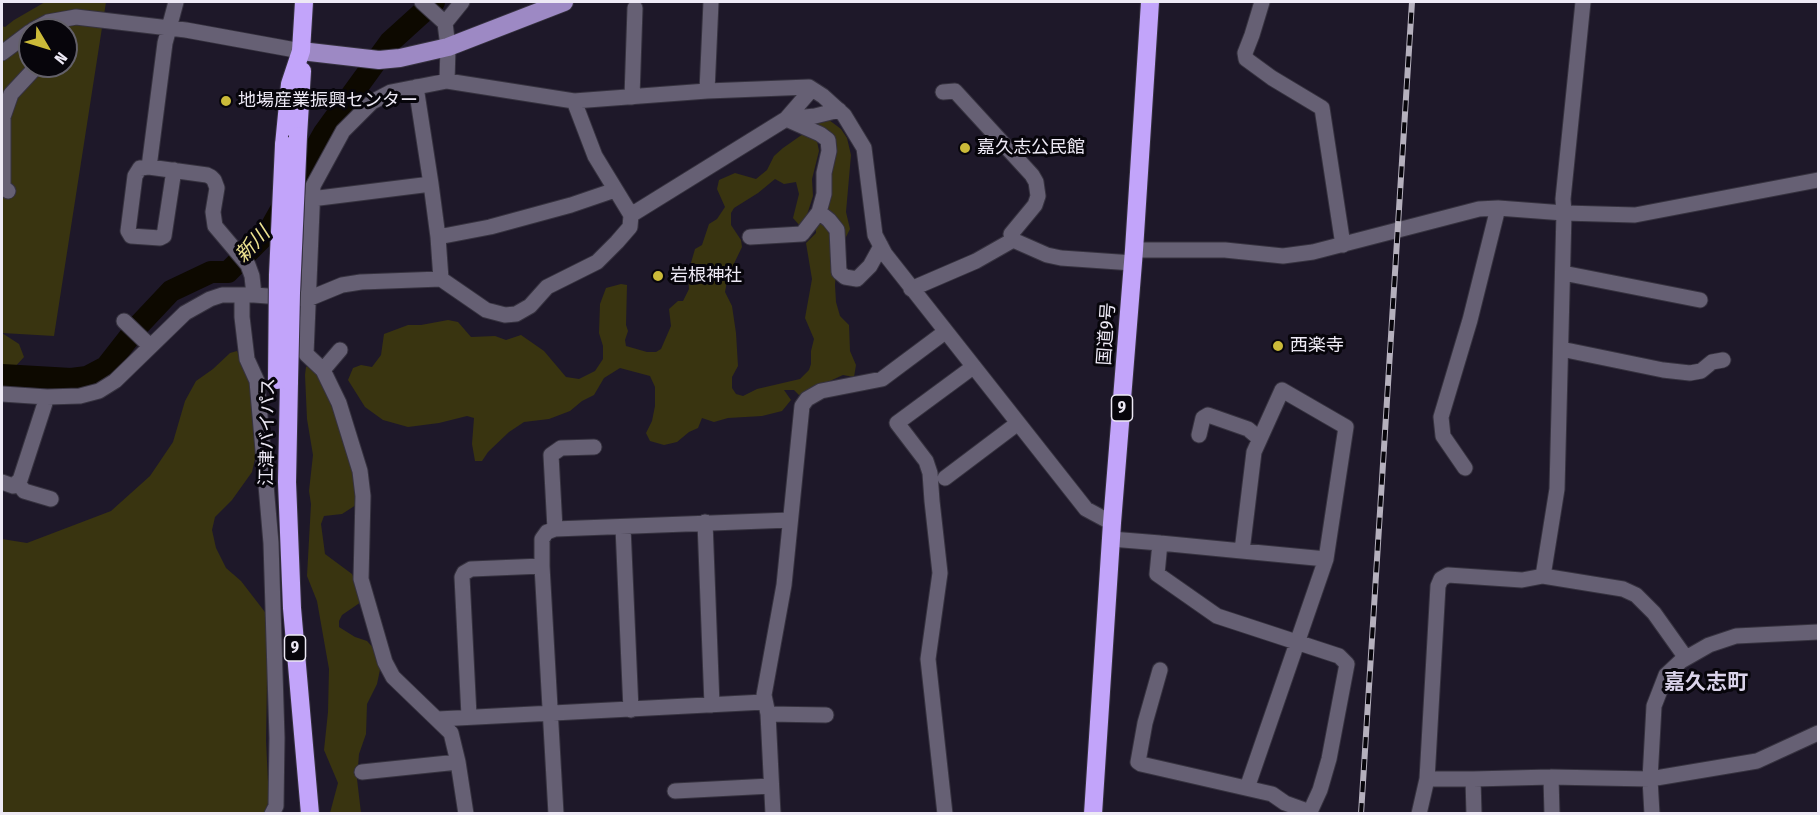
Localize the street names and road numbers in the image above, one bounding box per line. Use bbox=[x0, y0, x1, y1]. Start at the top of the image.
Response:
street label: 国道9号 bbox=[1094, 302, 1120, 366]
street label: 江津バイパス bbox=[256, 378, 280, 486]
road number: 9 bbox=[1112, 395, 1132, 421]
road number: 9 bbox=[284, 635, 306, 661]

